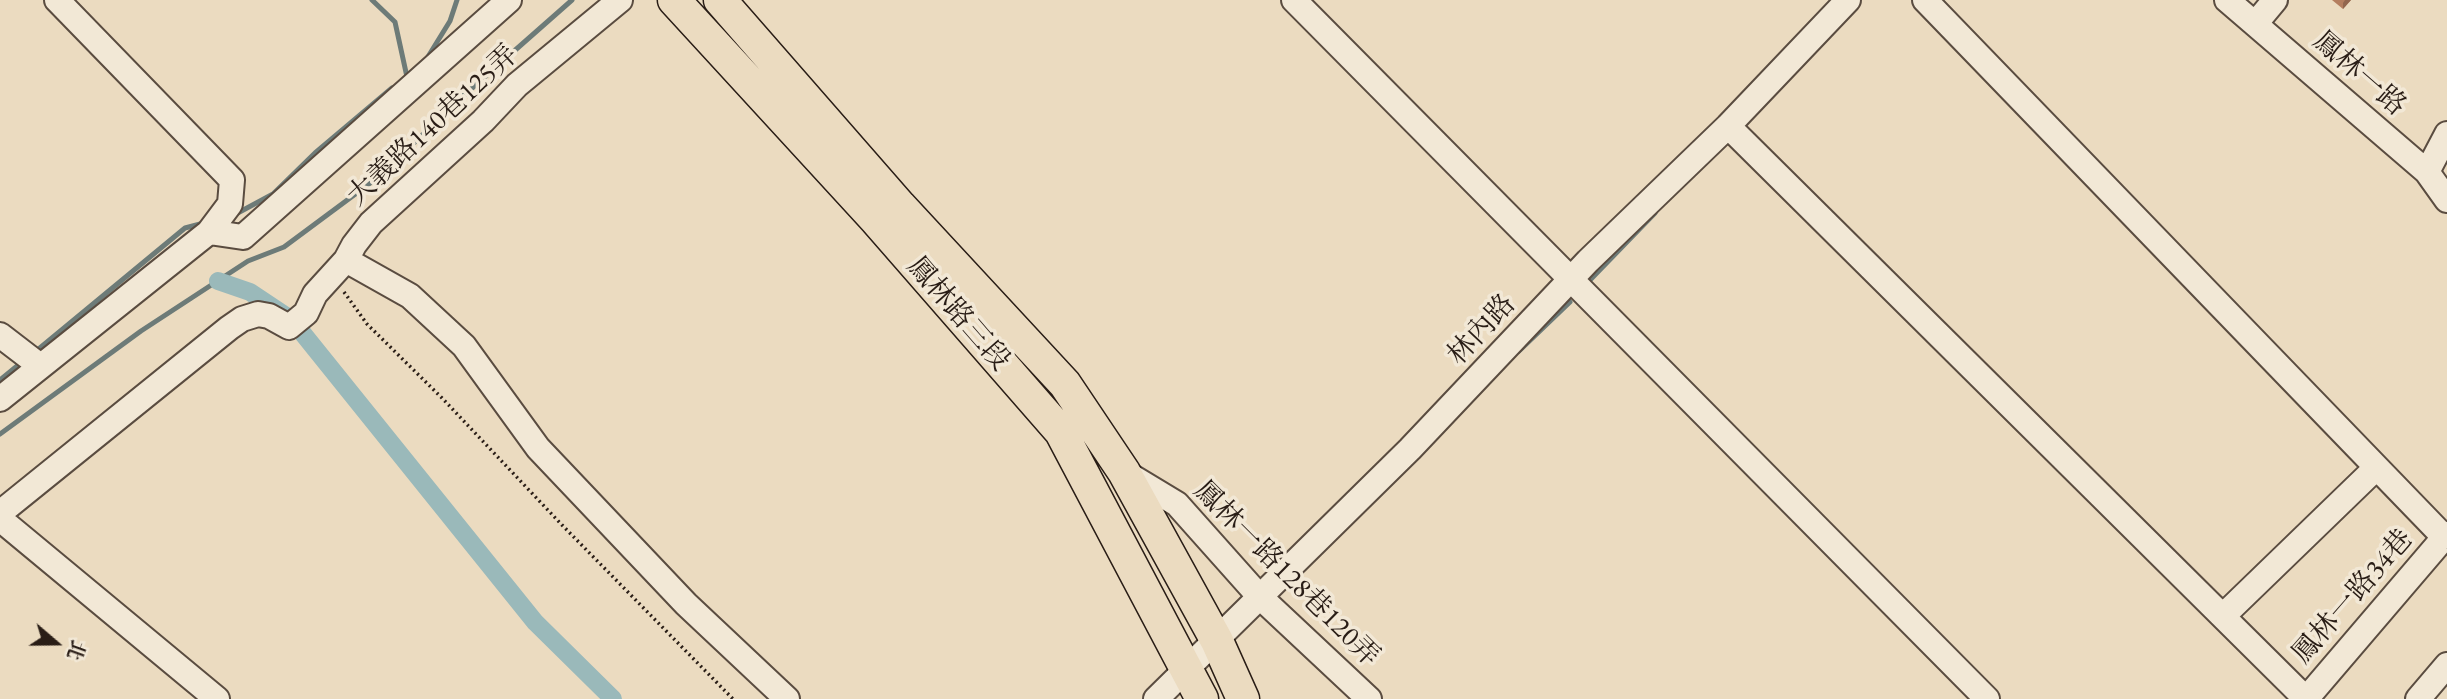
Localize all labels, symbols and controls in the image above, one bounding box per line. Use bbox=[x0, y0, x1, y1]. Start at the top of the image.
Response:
street label: 鳳林一路 bbox=[2306, 25, 2412, 123]
street label: 大義路140巷125弄 bbox=[341, 38, 525, 214]
street label: 鳳林路三段 bbox=[899, 250, 1017, 378]
street label: 林內路 bbox=[1441, 288, 1523, 372]
street label: 鳳林一路128巷120弄 bbox=[1186, 474, 1386, 674]
street label: 鳳林一路34巷 bbox=[2286, 523, 2420, 671]
north arrow bbox=[21, 608, 91, 678]
text: 北 bbox=[61, 637, 91, 664]

